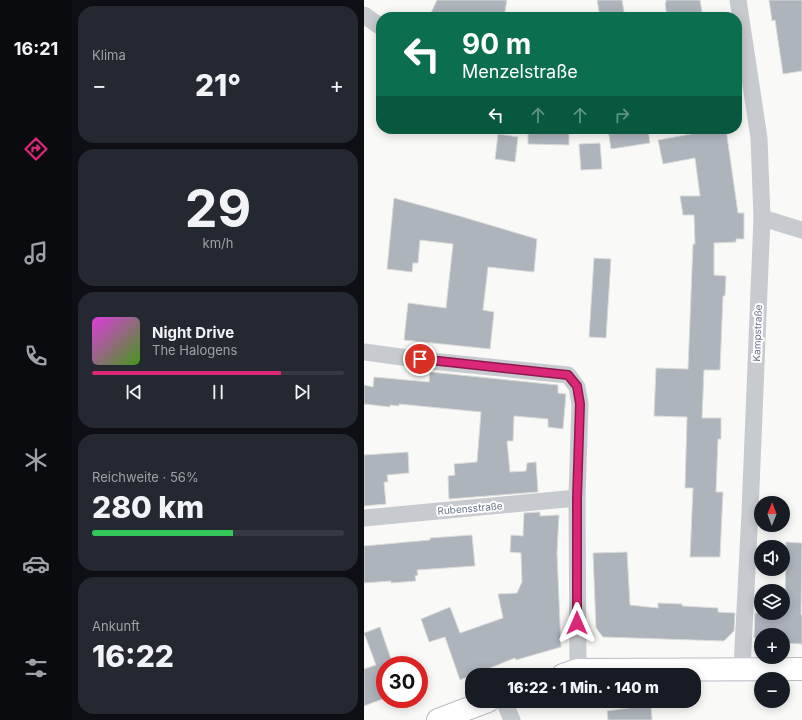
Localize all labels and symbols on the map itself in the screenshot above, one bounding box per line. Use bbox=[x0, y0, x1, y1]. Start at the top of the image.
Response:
street label: Kampstraße bbox=[750, 304, 764, 362]
pin bbox=[403, 342, 437, 376]
north arrow bbox=[754, 496, 790, 532]
street label: Rubensstraße bbox=[437, 499, 503, 517]
position arrow bbox=[556, 602, 598, 644]
speed limit sign: 30 bbox=[376, 656, 428, 708]

